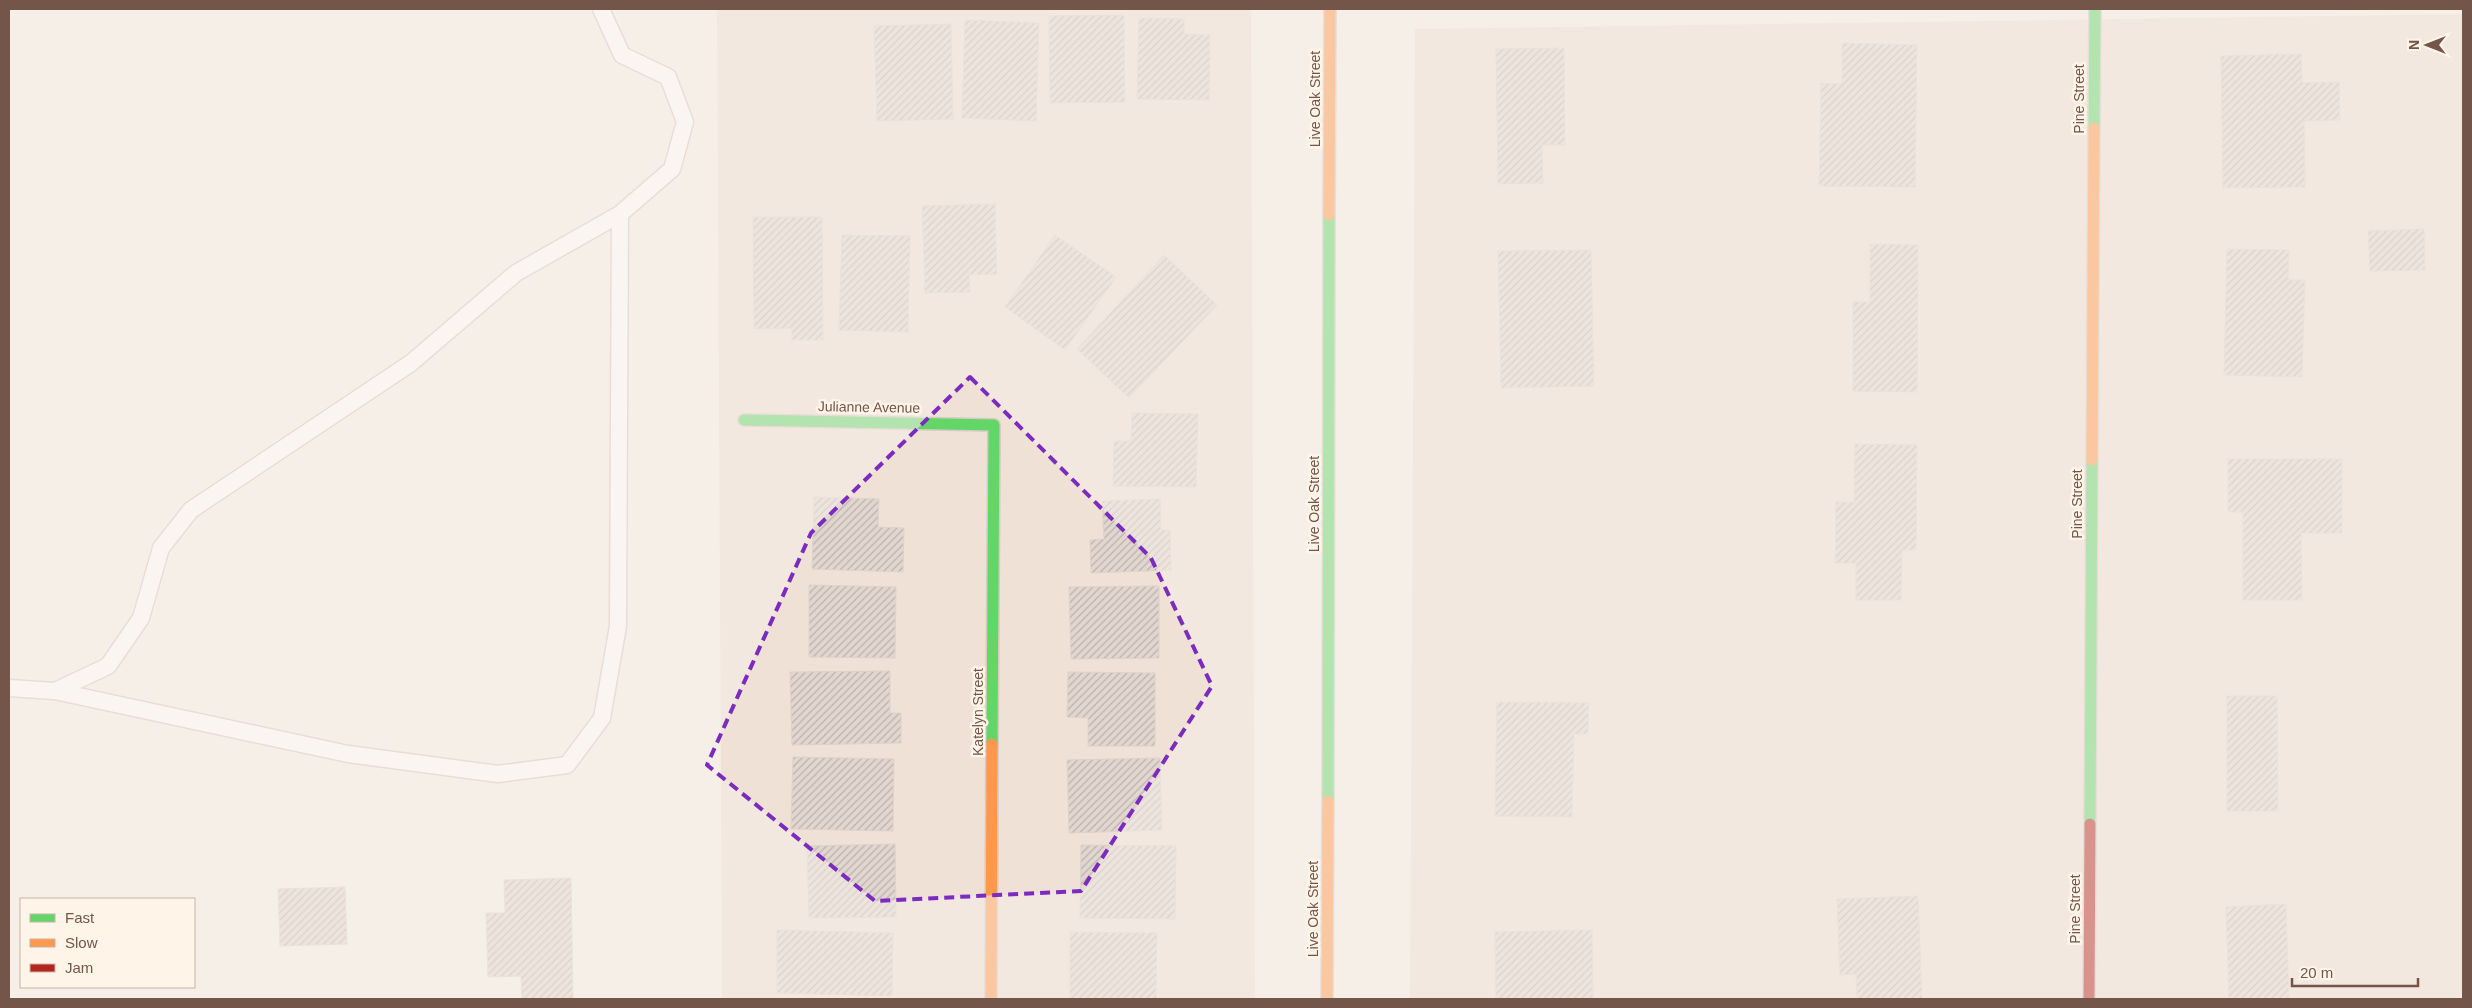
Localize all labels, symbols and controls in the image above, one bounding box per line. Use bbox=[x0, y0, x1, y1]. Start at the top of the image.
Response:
north arrow bbox=[2402, 20, 2452, 70]
text: N bbox=[2406, 40, 2422, 50]
street label: Live Oak Street bbox=[1307, 51, 1323, 147]
street label: Pine Street bbox=[2071, 64, 2087, 134]
street label: Julianne Avenue bbox=[818, 398, 921, 416]
street label: Live Oak Street bbox=[1306, 456, 1322, 552]
street label: Pine Street bbox=[2069, 469, 2085, 539]
street label: Katelyn Street bbox=[970, 668, 986, 756]
street label: Live Oak Street bbox=[1305, 861, 1321, 957]
street label: Pine Street bbox=[2067, 874, 2083, 944]
legend bbox=[20, 898, 195, 988]
text: Fast bbox=[65, 909, 95, 926]
text: Slow bbox=[65, 934, 98, 951]
scale bar bbox=[2292, 956, 2418, 988]
text: Jam bbox=[65, 959, 93, 976]
text: 20 m bbox=[2300, 964, 2333, 981]

